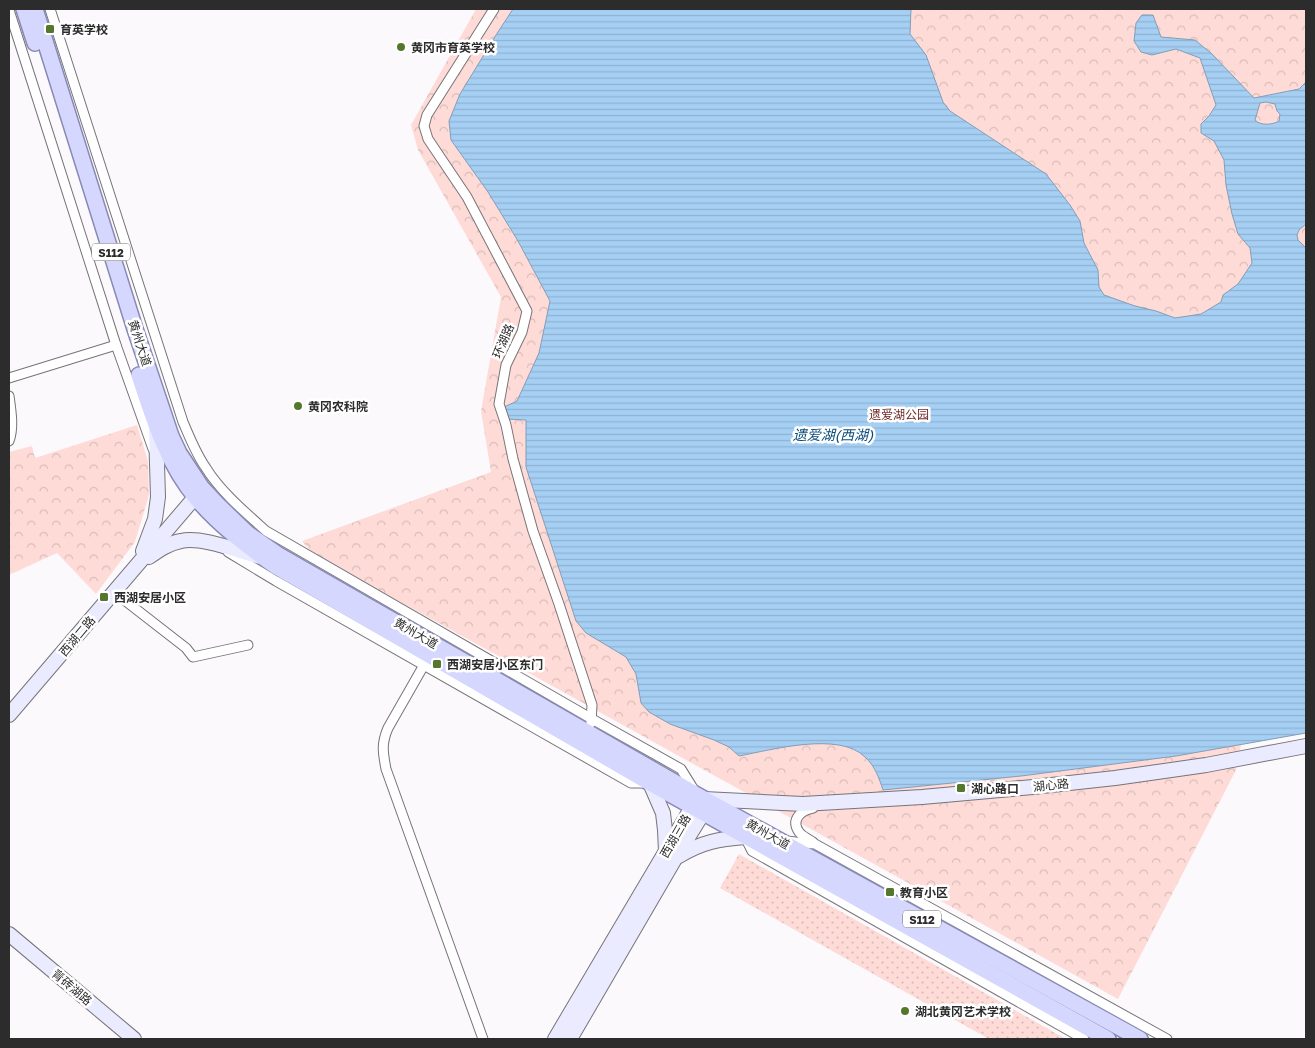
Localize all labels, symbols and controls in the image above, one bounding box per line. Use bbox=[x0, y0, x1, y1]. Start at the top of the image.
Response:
place label: 育英学校 bbox=[60, 22, 108, 37]
marker: 育英学校 bbox=[44, 23, 56, 35]
place label: 黄冈市育英学校 bbox=[411, 40, 495, 55]
marker: 黄冈市育英学校 bbox=[395, 41, 407, 53]
road number: S112 bbox=[92, 243, 130, 260]
street label: 黄州大道 bbox=[125, 318, 155, 368]
street label: 环湖路 bbox=[489, 321, 517, 361]
place label: 黄冈农科院 bbox=[308, 399, 368, 414]
marker: 黄冈农科院 bbox=[292, 400, 304, 412]
park label: 遗爱湖公园 bbox=[869, 407, 929, 422]
water label: 遗爱湖(西湖) bbox=[793, 426, 874, 443]
place label: 西湖安居小区 bbox=[114, 590, 186, 605]
marker: 西湖安居小区 bbox=[98, 591, 110, 603]
street label: 西湖二路 bbox=[56, 613, 98, 659]
street label: 黄州大道 bbox=[391, 615, 441, 651]
place label: 西湖安居小区东门 bbox=[447, 657, 543, 672]
marker: 西湖安居小区东门 bbox=[431, 658, 443, 670]
street label: 湖心路 bbox=[1032, 776, 1070, 794]
place label: 湖心路口 bbox=[971, 781, 1019, 796]
marker: 湖心路口 bbox=[955, 782, 967, 794]
street label: 西湖三路 bbox=[657, 811, 693, 861]
street label: 黄州大道 bbox=[743, 816, 793, 852]
place label: 教育小区 bbox=[900, 885, 948, 900]
marker: 教育小区 bbox=[884, 886, 896, 898]
road number: S112 bbox=[903, 911, 941, 928]
street label: 青砖湖路 bbox=[49, 966, 95, 1008]
place label: 湖北黄冈艺术学校 bbox=[915, 1004, 1011, 1019]
marker: 湖北黄冈艺术学校 bbox=[899, 1005, 911, 1017]

